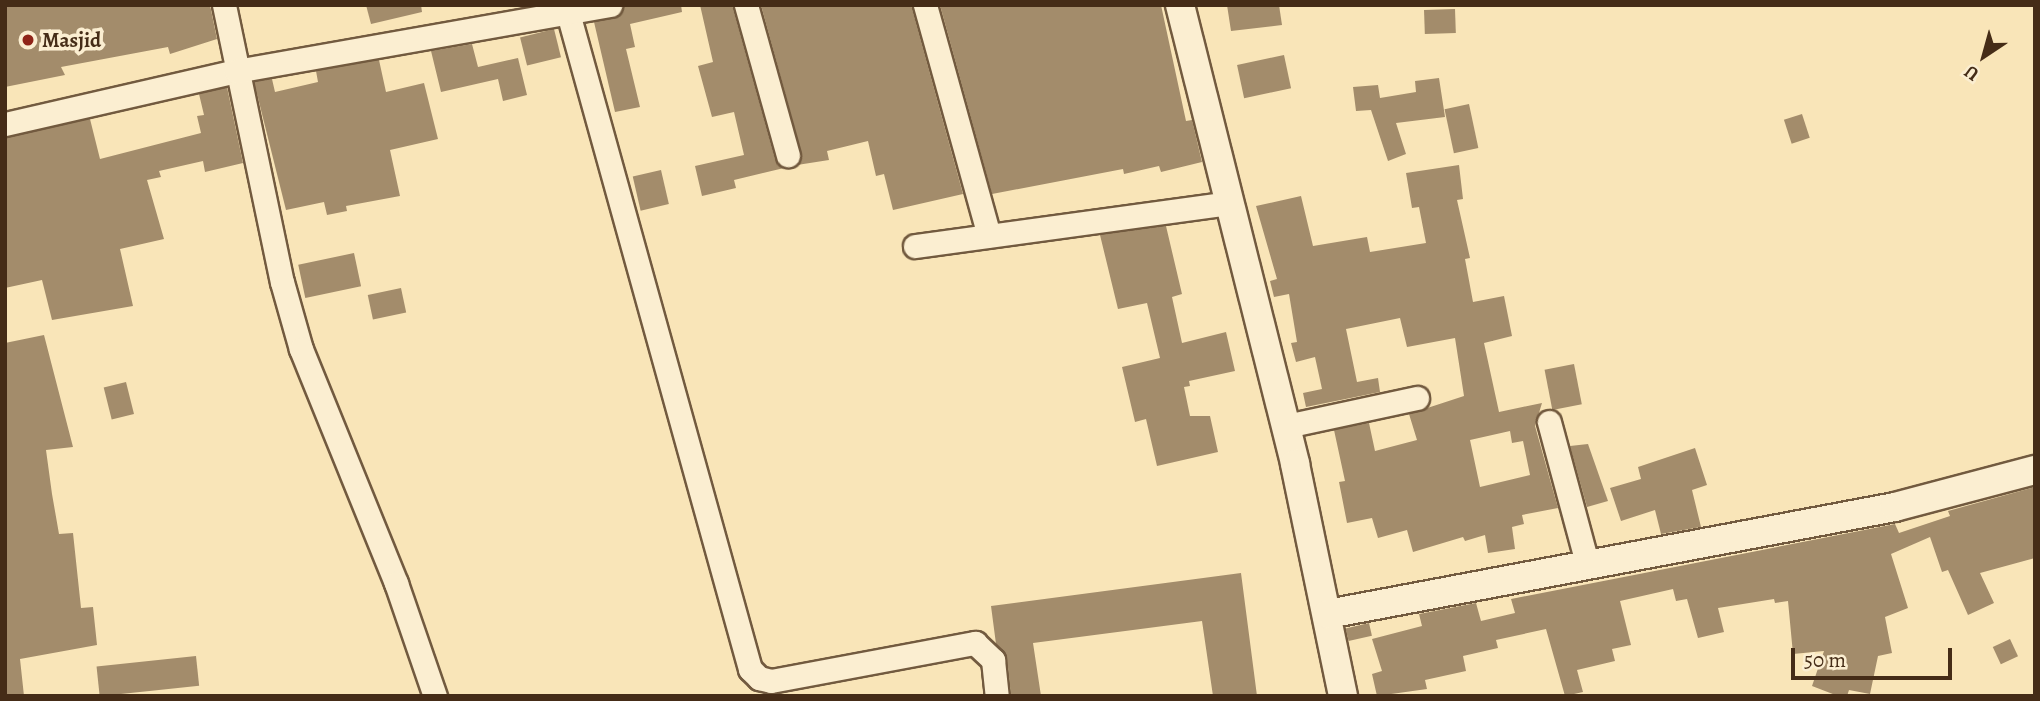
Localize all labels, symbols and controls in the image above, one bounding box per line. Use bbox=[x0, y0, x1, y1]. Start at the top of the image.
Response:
north arrow bbox=[1949, 21, 2019, 91]
place label: Masjid bbox=[42, 27, 101, 53]
marker: Masjid bbox=[20, 32, 36, 48]
text: U bbox=[1959, 59, 1984, 87]
scale bar bbox=[1795, 634, 1956, 678]
text: 50 m bbox=[1804, 646, 1846, 674]

